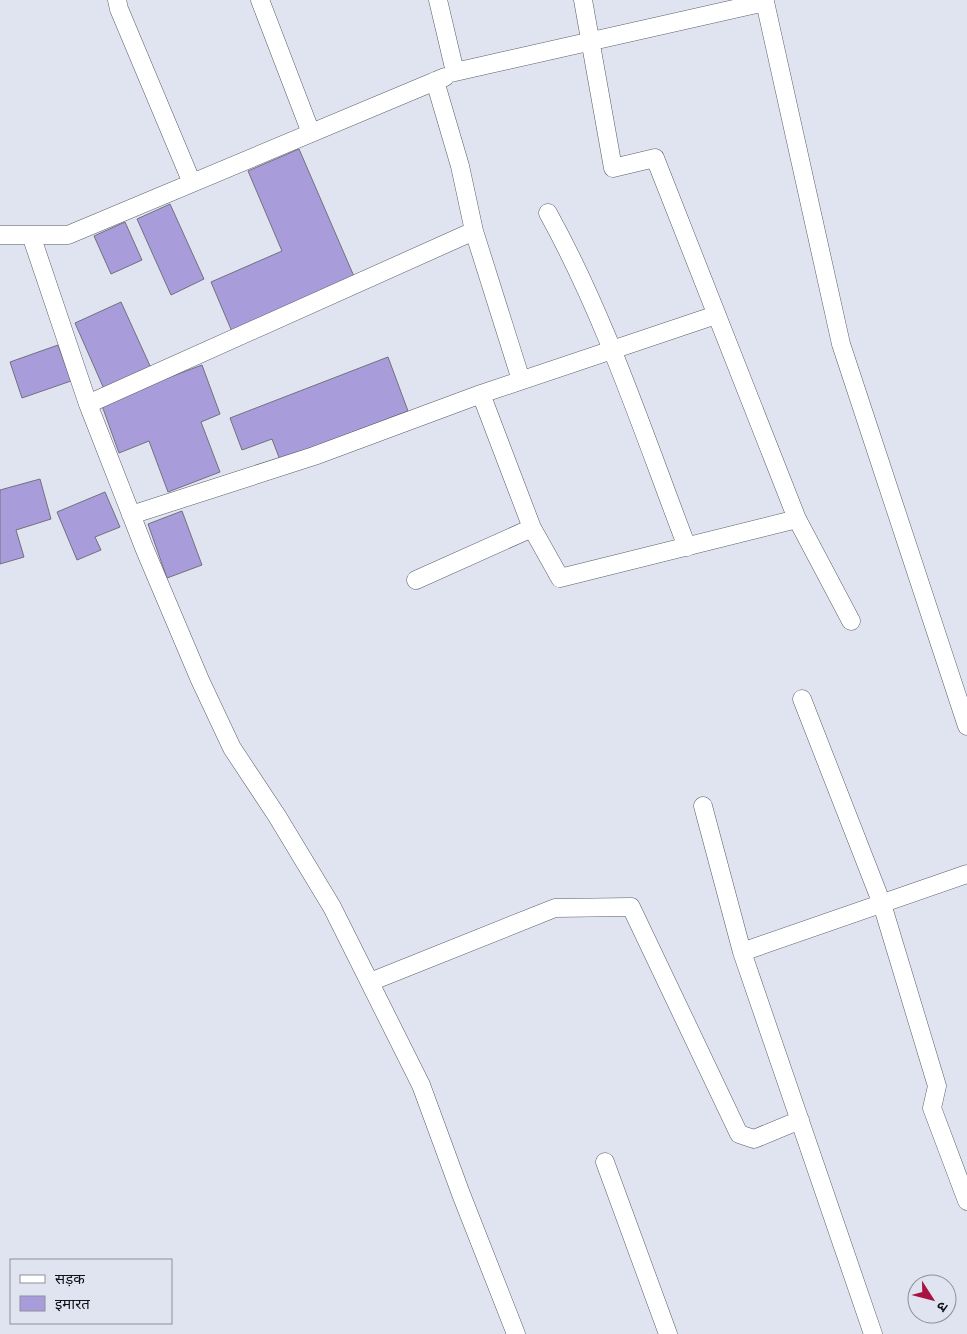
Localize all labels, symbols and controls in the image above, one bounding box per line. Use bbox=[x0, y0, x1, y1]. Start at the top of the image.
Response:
legend bbox=[10, 1259, 172, 1324]
text: सड़क bbox=[55, 1270, 85, 1288]
north arrow bbox=[907, 1274, 957, 1324]
text: इमारत bbox=[55, 1295, 90, 1313]
text: उ bbox=[932, 1298, 951, 1315]

